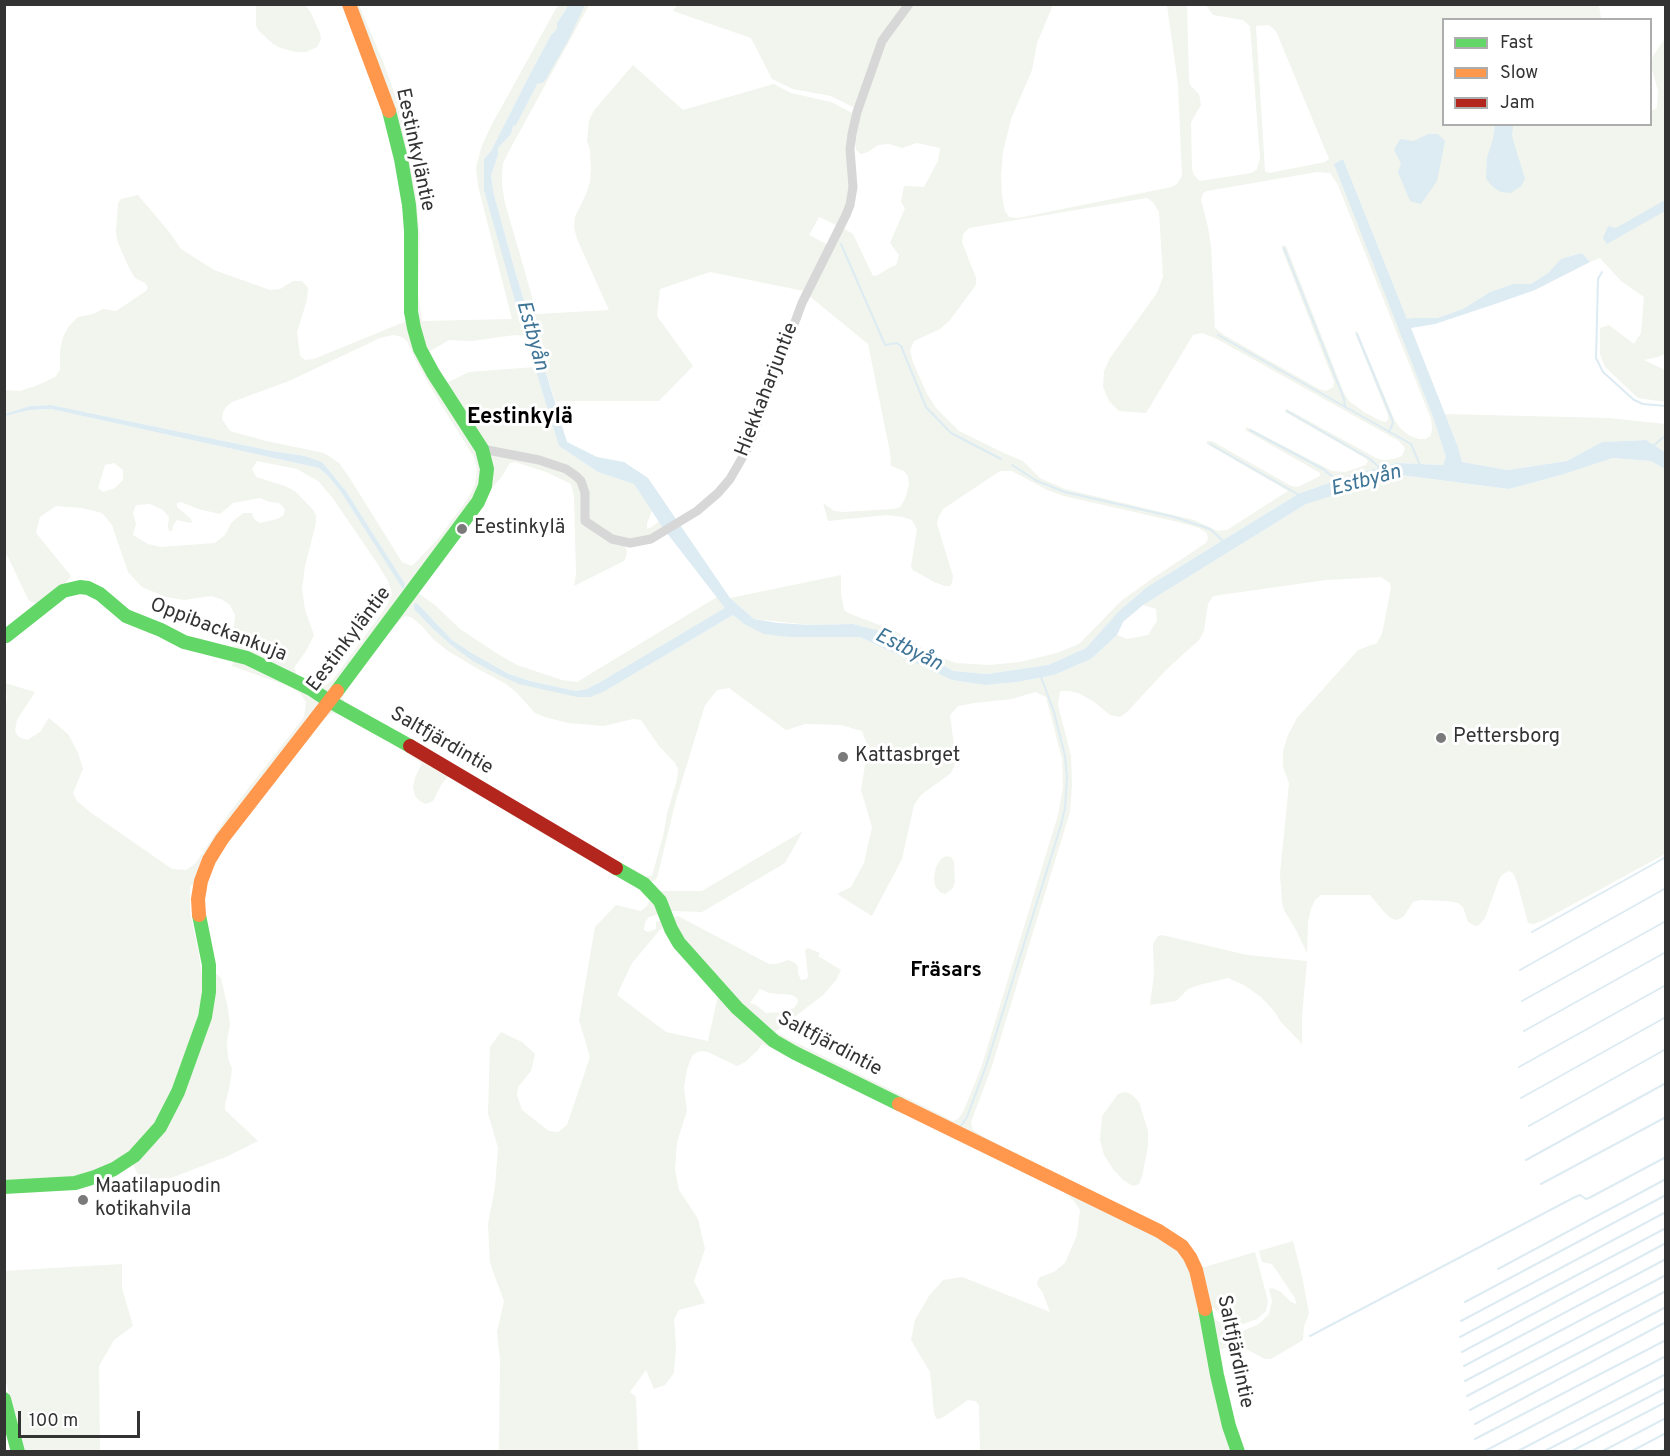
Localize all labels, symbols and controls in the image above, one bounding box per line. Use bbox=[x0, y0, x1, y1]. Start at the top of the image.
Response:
legend bbox=[1442, 18, 1652, 126]
text: Fast bbox=[1500, 32, 1533, 55]
text: Slow bbox=[1500, 62, 1538, 85]
street label: Eestinkyläntie bbox=[389, 86, 439, 214]
text: Jam bbox=[1500, 92, 1535, 115]
water label: Estbyån bbox=[509, 298, 553, 374]
street label: Hiekkaharjuntie bbox=[731, 320, 805, 460]
district label: Eestinkylä bbox=[467, 406, 573, 432]
water label: Estbyån bbox=[1328, 461, 1404, 503]
place label: Eestinkylä bbox=[474, 517, 565, 541]
marker: Eestinkylä bbox=[455, 522, 469, 536]
street label: Eestinkyläntie bbox=[303, 583, 397, 697]
street label: Oppibackankuja bbox=[146, 594, 290, 668]
water label: Estbyån bbox=[870, 624, 946, 678]
street label: Saltfjärdintie bbox=[385, 703, 497, 781]
place label: Pettersborg bbox=[1453, 726, 1560, 750]
marker: Pettersborg bbox=[1434, 731, 1448, 745]
place label: Kattasbrget bbox=[855, 745, 960, 769]
marker: Kattasbrget bbox=[836, 750, 850, 764]
district label: Fräsars bbox=[910, 959, 982, 985]
street label: Saltfjärdintie bbox=[773, 1007, 885, 1083]
place label: Maatilapuodin kotikahvila bbox=[95, 1176, 221, 1223]
marker: Maatilapuodin kotikahvila bbox=[76, 1193, 90, 1207]
street label: Saltfjärdintie bbox=[1210, 1293, 1258, 1411]
scale bar bbox=[21, 1399, 142, 1437]
text: 100 m bbox=[29, 1410, 78, 1433]

